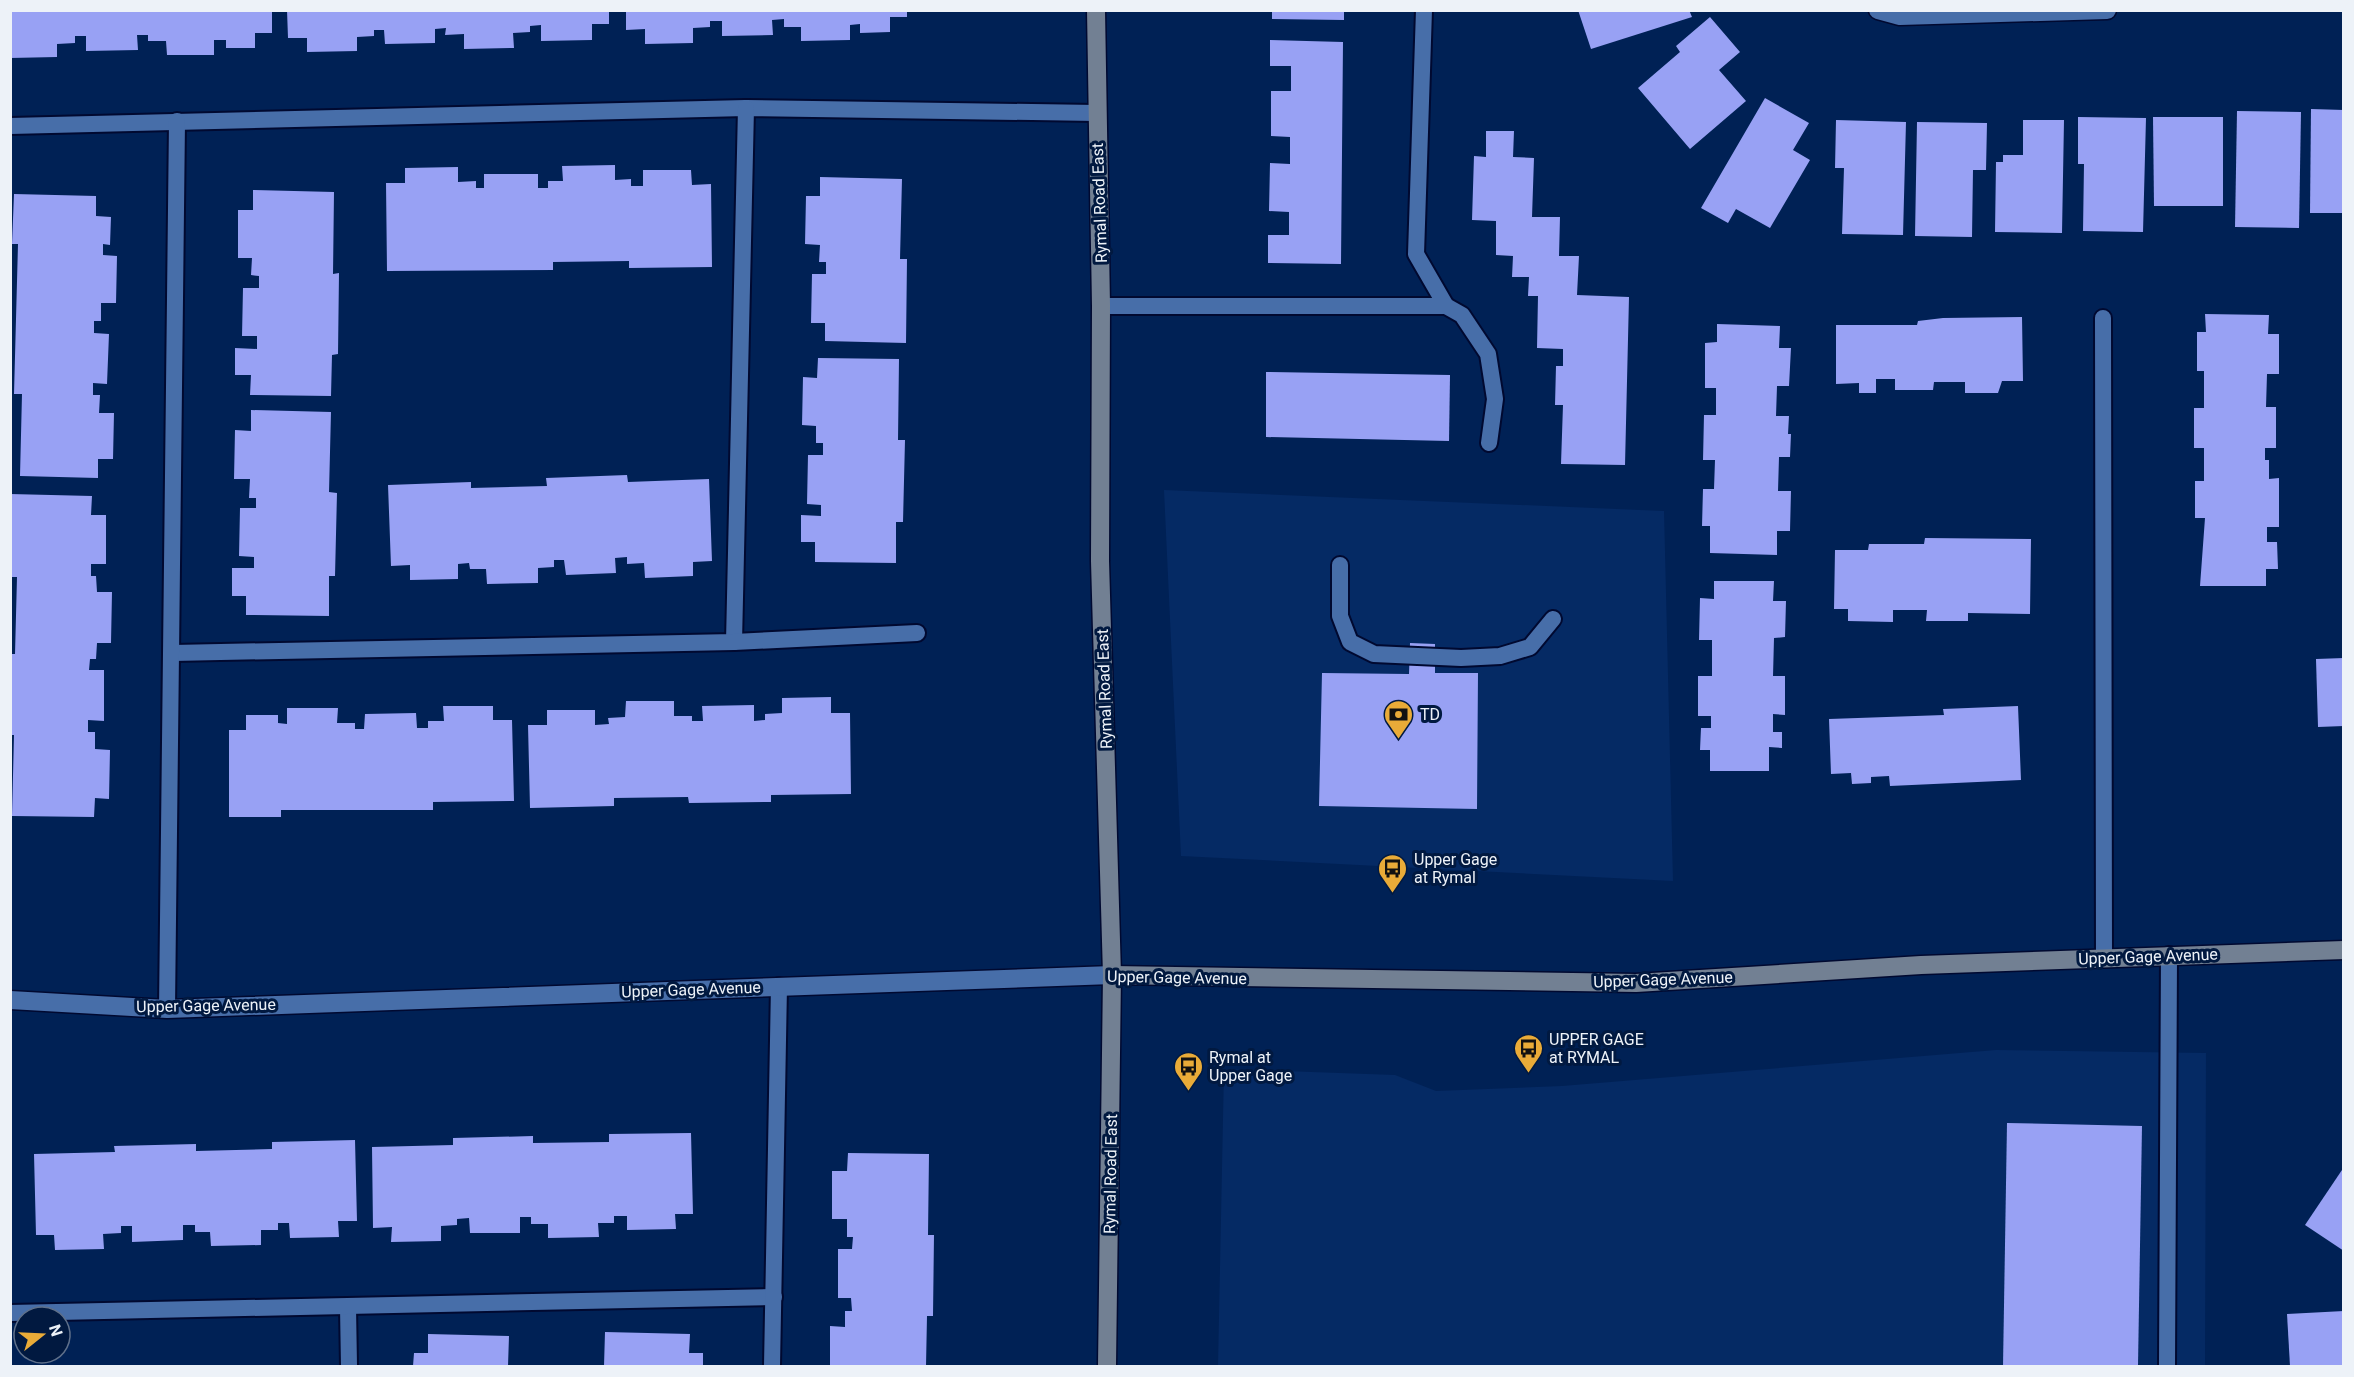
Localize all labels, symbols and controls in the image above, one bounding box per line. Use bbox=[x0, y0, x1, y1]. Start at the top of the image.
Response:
street label: Rymal Road East bbox=[1088, 143, 1111, 263]
street label: Rymal Road East bbox=[1093, 629, 1116, 749]
bank icon: TD bbox=[1383, 698, 1415, 740]
place label: TD bbox=[1420, 705, 1440, 724]
place label: Upper Gage at Rymal bbox=[1414, 850, 1497, 887]
bus stop icon: Upper Gage at Rymal bbox=[1377, 852, 1409, 894]
street label: Upper Gage Avenue bbox=[2078, 945, 2218, 968]
street label: Upper Gage Avenue bbox=[1107, 967, 1247, 988]
street label: Upper Gage Avenue bbox=[1593, 968, 1733, 991]
street label: Upper Gage Avenue bbox=[621, 978, 761, 1001]
street label: Upper Gage Avenue bbox=[136, 995, 276, 1016]
place label: UPPER GAGE at RYMAL bbox=[1549, 1030, 1644, 1067]
bus stop icon: UPPER GAGE at RYMAL bbox=[1512, 1032, 1544, 1074]
place label: Rymal at Upper Gage bbox=[1209, 1048, 1292, 1085]
bus stop icon: Rymal at Upper Gage bbox=[1172, 1050, 1204, 1092]
street label: Rymal Road East bbox=[1100, 1114, 1121, 1234]
north arrow bbox=[12, 1305, 72, 1365]
text: N bbox=[45, 1322, 67, 1339]

